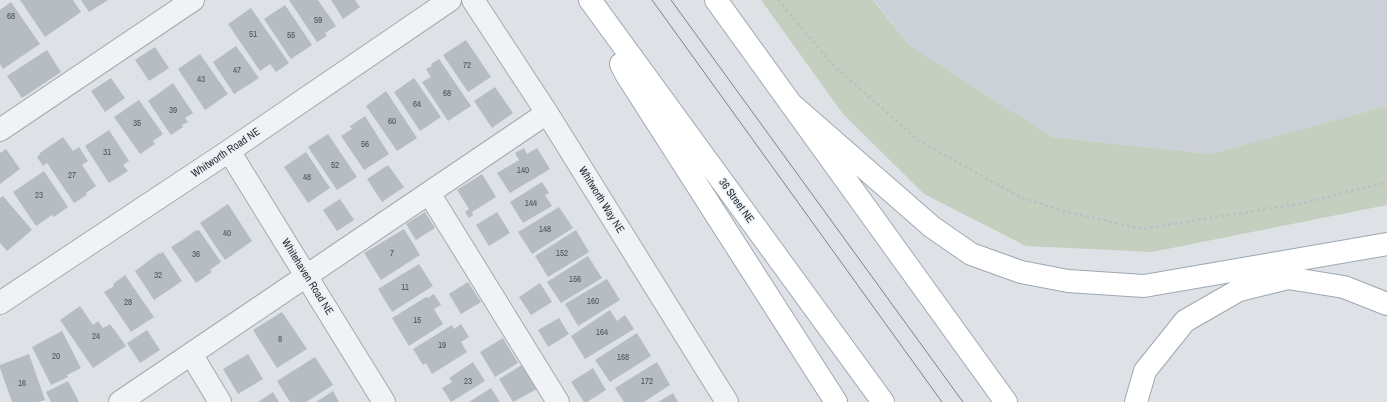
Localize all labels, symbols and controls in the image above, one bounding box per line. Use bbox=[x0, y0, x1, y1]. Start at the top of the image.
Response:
house number: 68 bbox=[7, 12, 15, 22]
house number: 59 bbox=[314, 16, 322, 26]
house number: 51 bbox=[249, 30, 257, 40]
house number: 55 bbox=[287, 31, 295, 41]
house number: 72 bbox=[463, 61, 471, 71]
house number: 47 bbox=[233, 66, 241, 76]
house number: 43 bbox=[197, 75, 205, 85]
house number: 68 bbox=[443, 89, 451, 99]
house number: 64 bbox=[413, 100, 421, 110]
house number: 39 bbox=[169, 106, 177, 116]
house number: 60 bbox=[388, 117, 396, 127]
house number: 35 bbox=[133, 119, 141, 129]
street label: Whitworth Road NE bbox=[189, 125, 263, 181]
house number: 56 bbox=[361, 140, 369, 150]
house number: 31 bbox=[103, 148, 111, 158]
house number: 52 bbox=[331, 161, 339, 171]
street label: Whitworth Way NE bbox=[575, 164, 627, 236]
house number: 140 bbox=[517, 166, 529, 176]
house number: 27 bbox=[68, 171, 76, 181]
house number: 48 bbox=[303, 173, 311, 183]
street label: 36 Street NE bbox=[715, 176, 757, 226]
house number: 23 bbox=[35, 191, 43, 201]
house number: 144 bbox=[525, 199, 537, 209]
house number: 148 bbox=[539, 225, 551, 235]
house number: 40 bbox=[223, 229, 231, 239]
street label: Whitehaven Road NE bbox=[278, 237, 336, 317]
house number: 7 bbox=[390, 249, 394, 259]
house number: 152 bbox=[556, 249, 568, 259]
house number: 36 bbox=[192, 250, 200, 260]
house number: 32 bbox=[154, 271, 162, 281]
house number: 156 bbox=[569, 275, 581, 285]
house number: 11 bbox=[401, 283, 409, 293]
house number: 160 bbox=[587, 297, 599, 307]
house number: 28 bbox=[124, 298, 132, 308]
house number: 15 bbox=[413, 316, 421, 326]
house number: 164 bbox=[596, 328, 608, 338]
house number: 24 bbox=[92, 332, 100, 342]
house number: 8 bbox=[278, 335, 282, 345]
house number: 19 bbox=[438, 341, 446, 351]
house number: 20 bbox=[52, 352, 60, 362]
house number: 168 bbox=[617, 353, 629, 363]
house number: 23 bbox=[464, 377, 472, 387]
house number: 172 bbox=[641, 377, 653, 387]
house number: 16 bbox=[18, 379, 26, 389]

